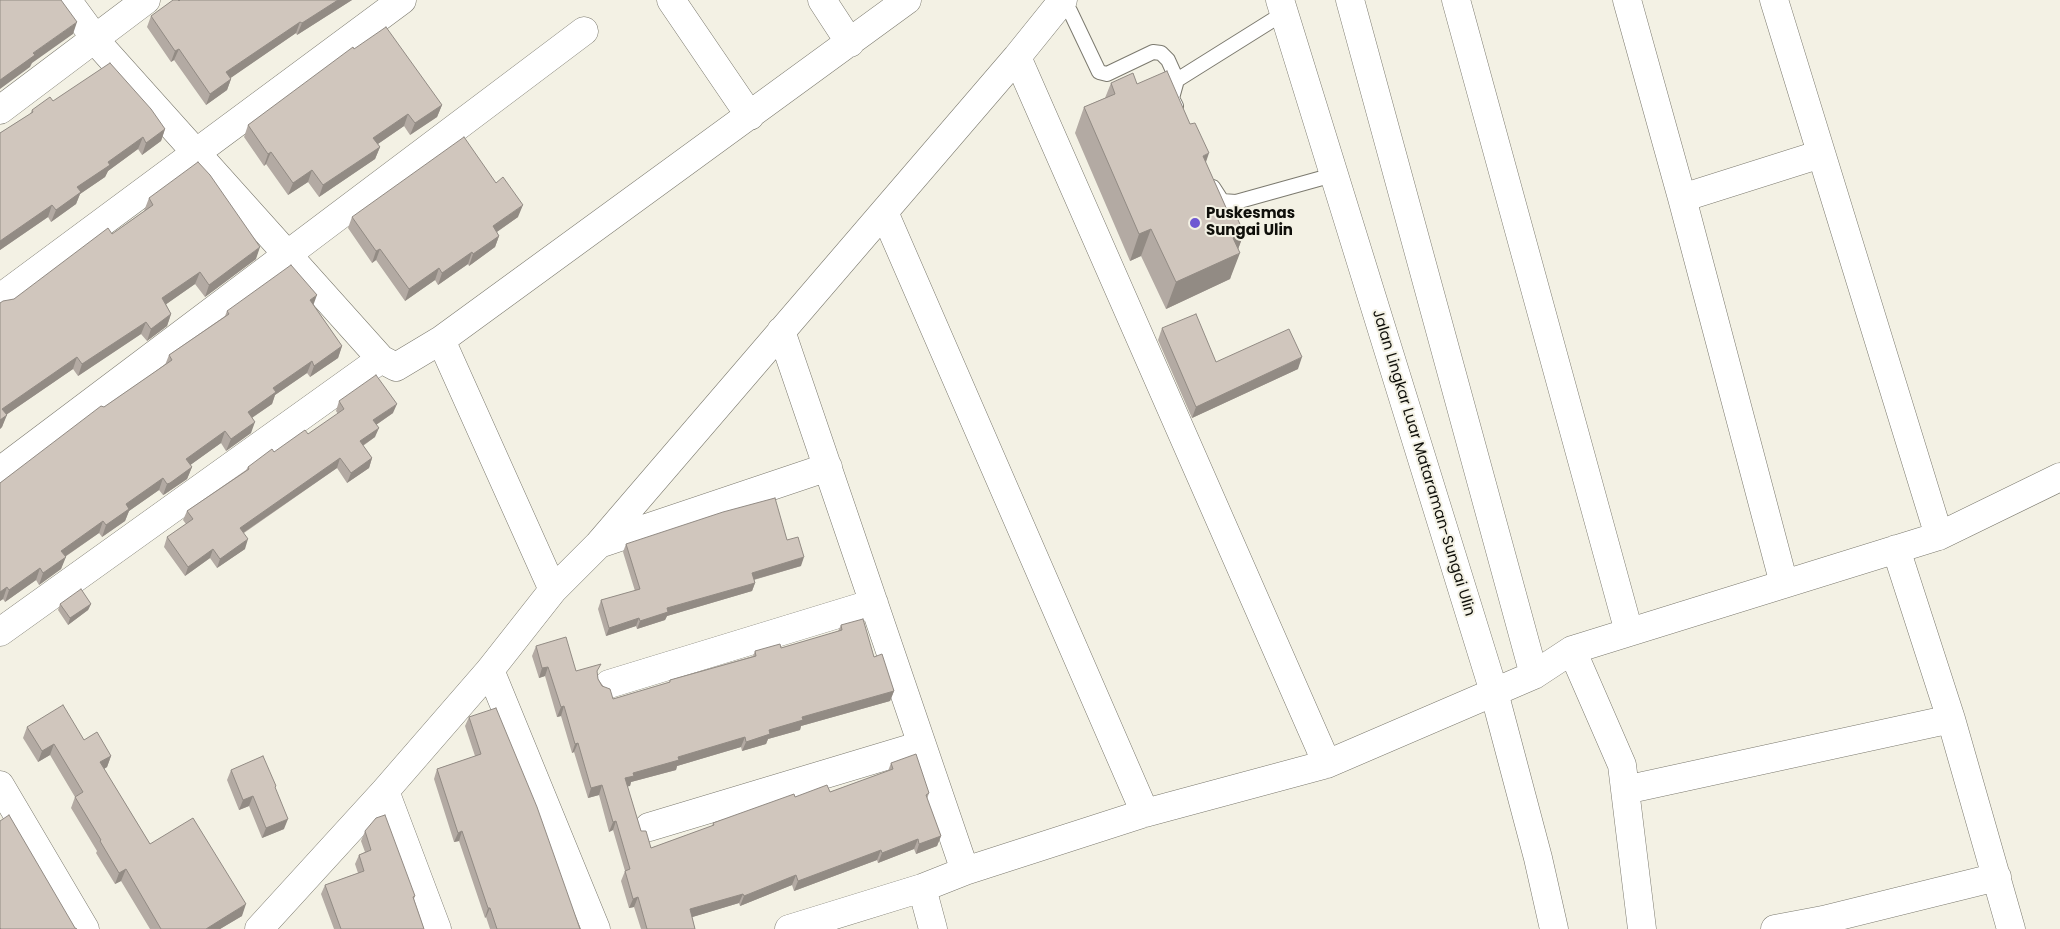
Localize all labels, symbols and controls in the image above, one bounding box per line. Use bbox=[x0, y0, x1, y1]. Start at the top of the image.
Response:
place label: Puskesmas Sungai Ulin bbox=[1206, 205, 1295, 240]
marker: Puskesmas Sungai Ulin bbox=[1188, 216, 1202, 230]
street label: Jalan Lingkar Luar Mataraman-Sungai Ulin bbox=[1368, 308, 1478, 618]

